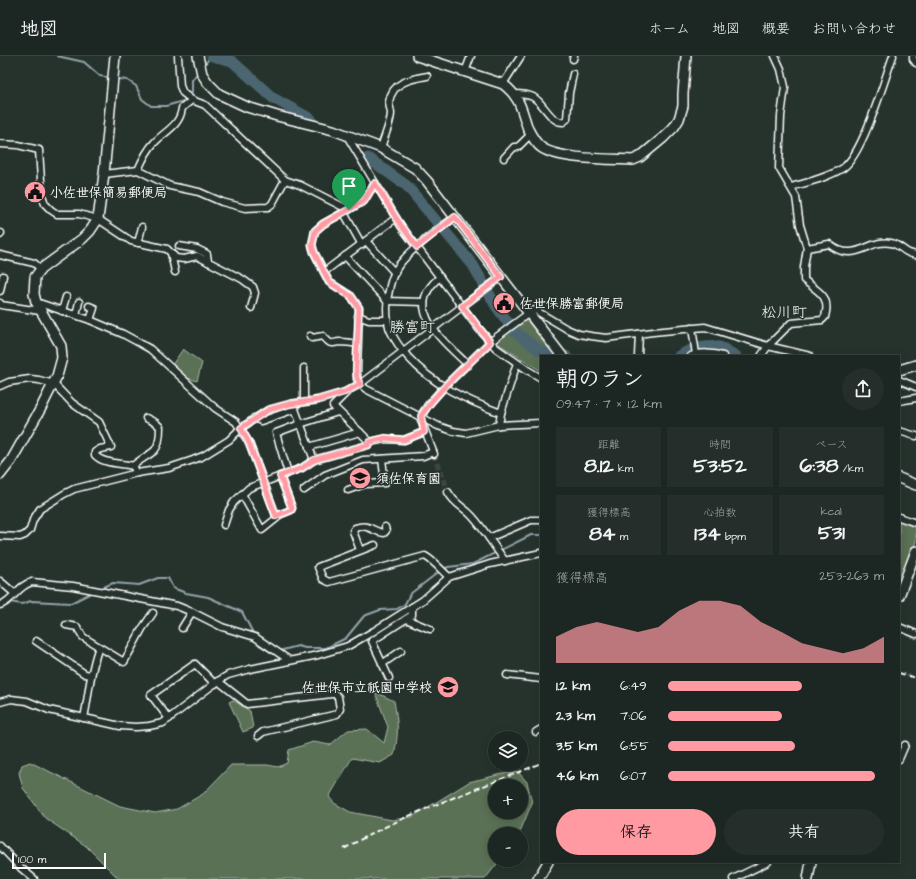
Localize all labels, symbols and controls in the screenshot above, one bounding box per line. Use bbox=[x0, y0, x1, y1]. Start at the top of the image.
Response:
text: 地図 bbox=[20, 16, 58, 43]
text: ホーム bbox=[649, 19, 690, 39]
text: 地図 bbox=[712, 19, 740, 39]
text: 概要 bbox=[762, 19, 790, 39]
text: お問い合わせ bbox=[812, 19, 896, 39]
pin bbox=[332, 169, 366, 210]
icon: arrive bbox=[338, 175, 360, 197]
public building icon: 小佐世保簡易郵便局 bbox=[22, 179, 48, 205]
place label: 小佐世保簡易郵便局 bbox=[50, 184, 167, 202]
public building icon: 佐世保勝富郵便局 bbox=[491, 290, 517, 316]
place label: 佐世保勝富郵便局 bbox=[520, 295, 624, 313]
district label: 松川町 bbox=[761, 302, 807, 323]
district label: 勝富町 bbox=[389, 317, 435, 338]
text: 朝のラン bbox=[556, 364, 644, 395]
button: share bbox=[842, 368, 884, 410]
text: 09:47 · 7 × 1.2 km bbox=[556, 395, 662, 413]
text: 距離 bbox=[598, 437, 620, 452]
text: 時間 bbox=[709, 437, 731, 452]
text: ペース bbox=[815, 437, 848, 452]
text: 8.12 bbox=[584, 452, 614, 480]
text: 53:52 bbox=[693, 452, 747, 480]
text: 6:38 bbox=[799, 452, 838, 480]
text: km bbox=[614, 461, 633, 476]
text: /km bbox=[838, 461, 863, 476]
school or university icon: 須佐保育園 bbox=[347, 465, 373, 491]
place label: 須佐保育園 bbox=[376, 470, 441, 488]
text: kcal bbox=[821, 504, 842, 519]
text: 獲得標高 bbox=[587, 505, 631, 520]
text: 心拍数 bbox=[703, 505, 736, 520]
text: 531 bbox=[818, 519, 845, 547]
text: 84 bbox=[589, 520, 615, 548]
text: 134 bbox=[694, 520, 721, 548]
text: m bbox=[615, 529, 628, 544]
text: bpm bbox=[721, 529, 746, 544]
text: 253–263 m bbox=[819, 567, 884, 585]
text: 獲得標高 bbox=[556, 569, 608, 587]
school or university icon: 佐世保市立祇園中学校 bbox=[435, 674, 461, 700]
text: 1.2 km bbox=[556, 677, 590, 695]
text: 6:49 bbox=[620, 677, 647, 695]
place label: 佐世保市立祇園中学校 bbox=[302, 679, 432, 697]
text: 2.3 km bbox=[556, 707, 595, 725]
text: 7:06 bbox=[620, 707, 647, 725]
map controls bbox=[488, 731, 528, 867]
button: layers bbox=[488, 731, 528, 771]
text: 3.5 km bbox=[556, 737, 597, 755]
text: 6:55 bbox=[620, 737, 649, 755]
text: 4.6 km bbox=[556, 767, 598, 785]
text: 6:07 bbox=[620, 767, 647, 785]
button: + bbox=[488, 779, 528, 819]
button: 保存 bbox=[556, 809, 716, 855]
button: 共有 bbox=[724, 809, 884, 855]
button: − bbox=[488, 827, 528, 867]
scale bar bbox=[12, 851, 106, 870]
text: 100 m bbox=[18, 852, 46, 867]

